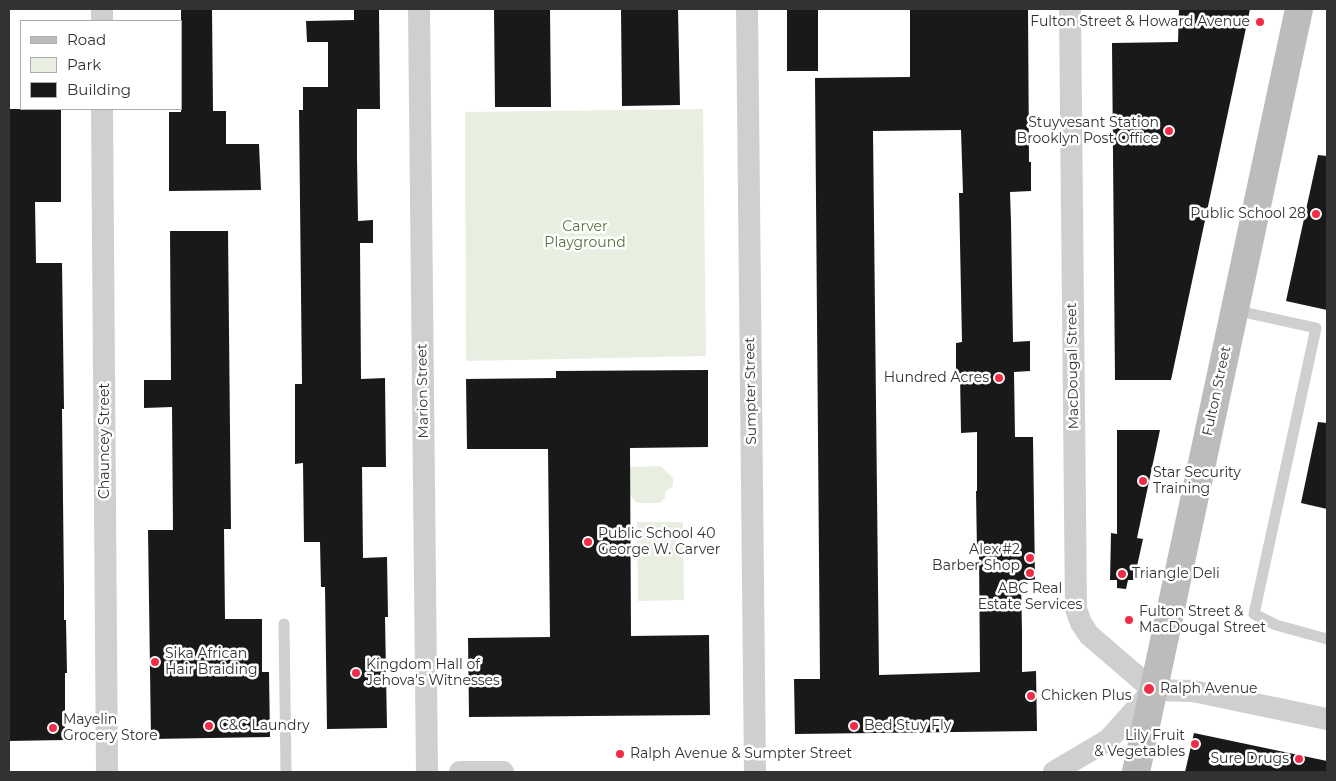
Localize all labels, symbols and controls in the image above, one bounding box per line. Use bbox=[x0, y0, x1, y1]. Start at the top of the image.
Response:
place label: Fulton Street & Howard Avenue bbox=[1030, 14, 1250, 30]
marker: Fulton Street & Howard Avenue bbox=[1254, 16, 1266, 28]
legend bbox=[20, 20, 182, 110]
text: Road bbox=[67, 30, 106, 49]
text: Park bbox=[67, 55, 101, 74]
text: Building bbox=[67, 80, 131, 99]
place label: Stuyvesant Station Brooklyn Post Office bbox=[1017, 115, 1159, 148]
marker: Stuyvesant Station Brooklyn Post Office bbox=[1163, 125, 1175, 137]
place label: Public School 28 bbox=[1190, 206, 1306, 222]
marker: Public School 28 bbox=[1310, 208, 1322, 220]
park label: Carver Playground bbox=[544, 219, 626, 252]
street label: MacDougal Street bbox=[1063, 302, 1083, 430]
street label: Sumpter Street bbox=[742, 337, 760, 445]
street label: Marion Street bbox=[414, 343, 432, 439]
street label: Fulton Street bbox=[1199, 345, 1235, 437]
place label: Hundred Acres bbox=[884, 370, 989, 386]
marker: Hundred Acres bbox=[993, 372, 1005, 384]
street label: Chauncey Street bbox=[97, 383, 113, 499]
place label: Star Security Training bbox=[1153, 465, 1241, 498]
marker: Star Security Training bbox=[1137, 475, 1149, 487]
place label: Public School 40 George W. Carver bbox=[598, 526, 720, 558]
marker: Public School 40 George W. Carver bbox=[582, 536, 594, 548]
place label: Alex #2 Barber Shop bbox=[932, 542, 1020, 574]
marker: Alex #2 Barber Shop bbox=[1024, 552, 1036, 564]
place label: Triangle Deli bbox=[1132, 566, 1220, 582]
marker: ABC Real Estate Services bbox=[1024, 567, 1036, 579]
marker: Triangle Deli bbox=[1116, 568, 1128, 580]
place label: ABC Real Estate Services bbox=[978, 581, 1082, 614]
place label: Fulton Street & MacDougal Street bbox=[1139, 604, 1266, 636]
marker: Fulton Street & MacDougal Street bbox=[1123, 614, 1135, 626]
place label: Sika African Hair Braiding bbox=[165, 646, 258, 679]
marker: Sika African Hair Braiding bbox=[149, 656, 161, 668]
place label: Kingdom Hall of Jehova's Witnesses bbox=[366, 657, 500, 690]
marker: Kingdom Hall of Jehova's Witnesses bbox=[350, 667, 362, 679]
place label: Ralph Avenue bbox=[1160, 681, 1258, 697]
marker: Ralph Avenue bbox=[1142, 682, 1156, 696]
place label: Chicken Plus bbox=[1041, 688, 1132, 704]
marker: Chicken Plus bbox=[1025, 690, 1037, 702]
place label: Mayelin Grocery Store bbox=[63, 712, 158, 744]
place label: C&C Laundry bbox=[219, 718, 310, 734]
place label: Bed Stuy Fly bbox=[864, 718, 951, 734]
marker: C&C Laundry bbox=[203, 720, 215, 732]
marker: Bed Stuy Fly bbox=[848, 720, 860, 732]
marker: Mayelin Grocery Store bbox=[47, 722, 59, 734]
place label: Lily Fruit & Vegetables bbox=[1094, 728, 1185, 760]
marker: Lily Fruit & Vegetables bbox=[1189, 738, 1201, 750]
place label: Ralph Avenue & Sumpter Street bbox=[630, 746, 852, 762]
marker: Ralph Avenue & Sumpter Street bbox=[614, 748, 626, 760]
place label: Sure Drugs bbox=[1210, 751, 1289, 767]
marker: Sure Drugs bbox=[1293, 753, 1305, 765]

